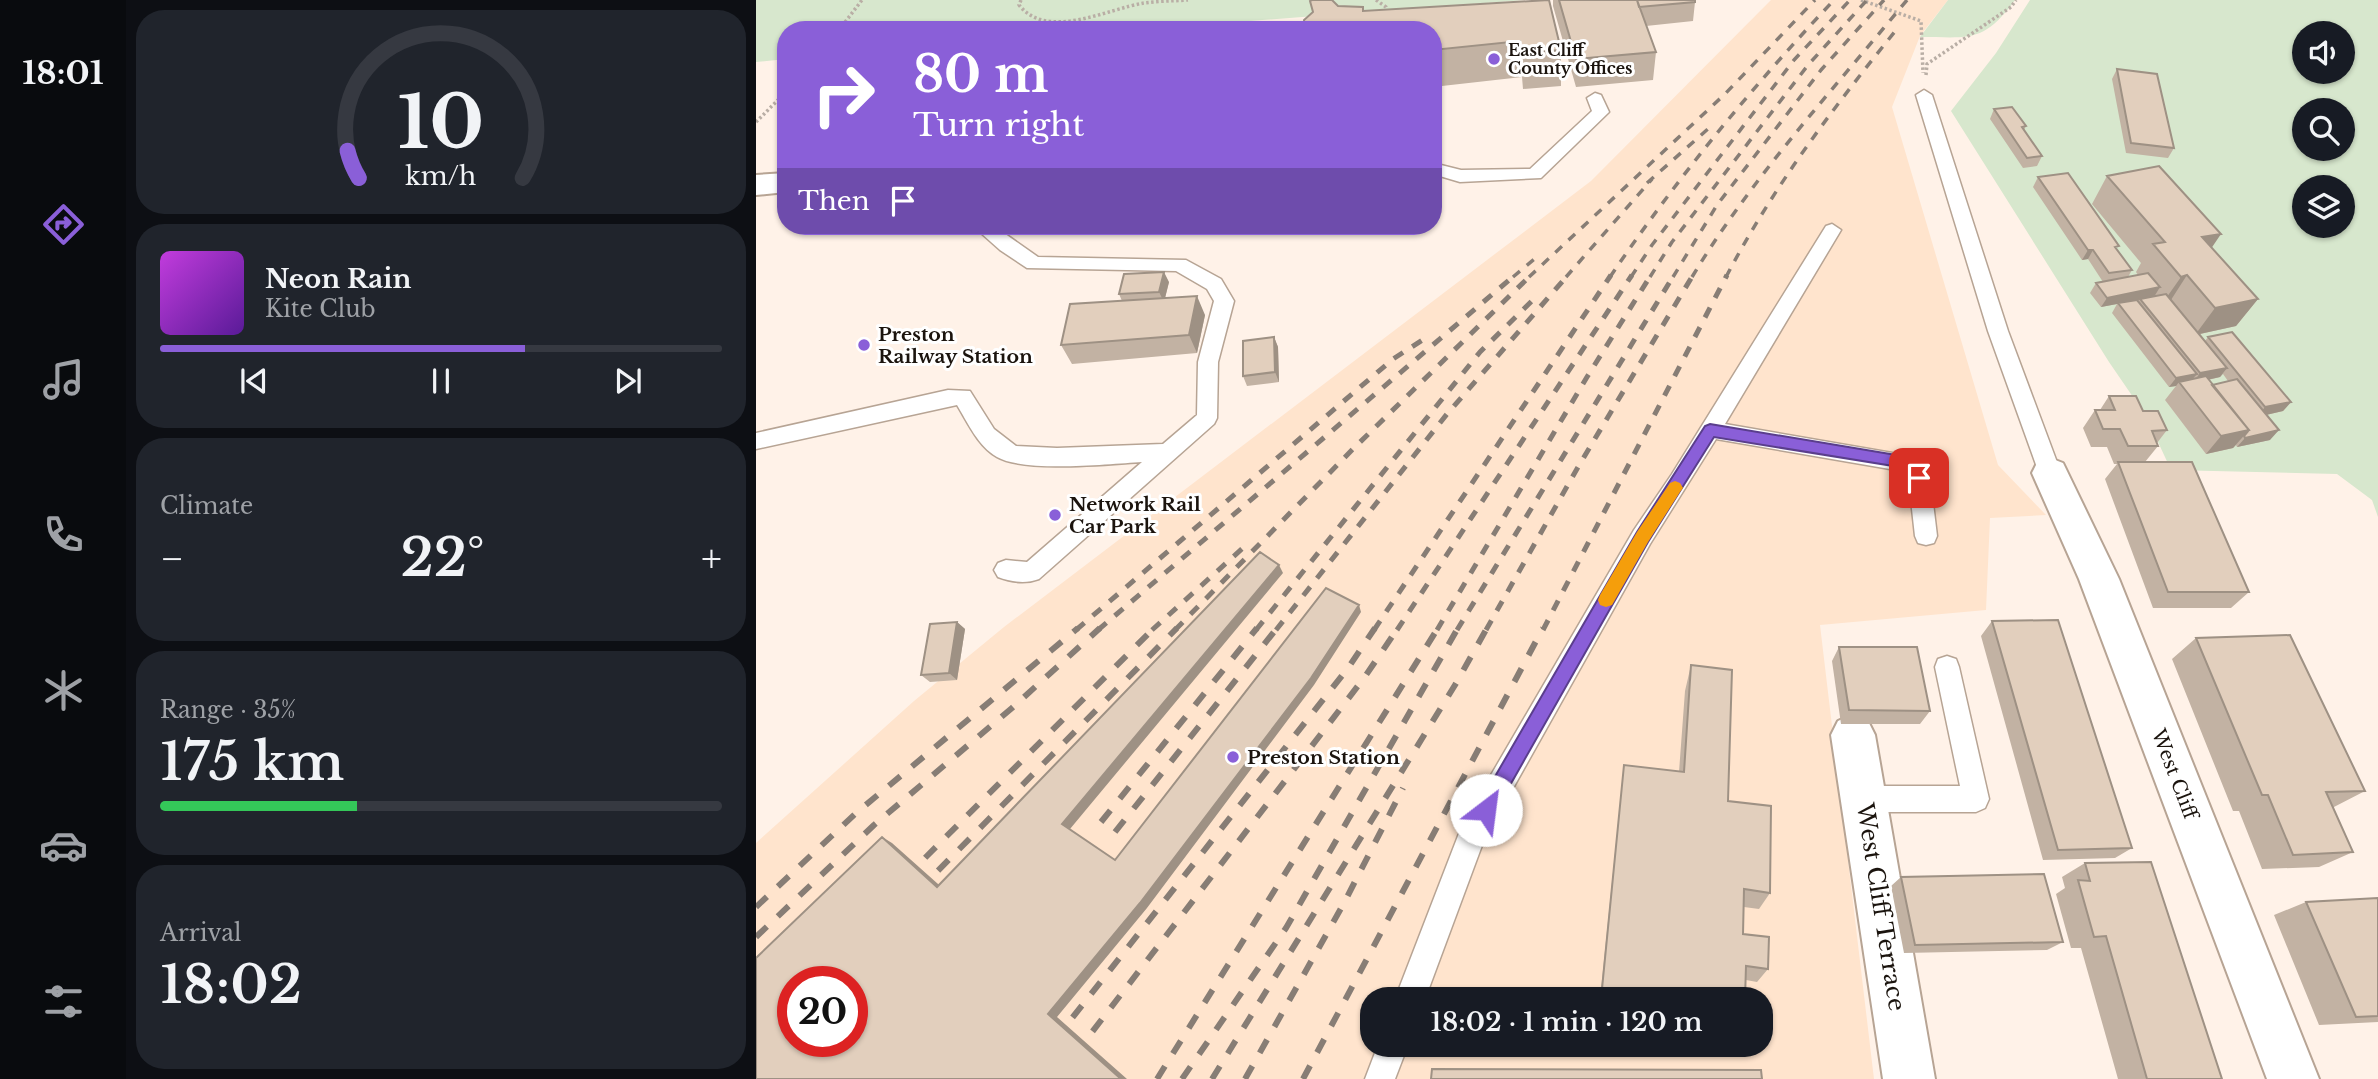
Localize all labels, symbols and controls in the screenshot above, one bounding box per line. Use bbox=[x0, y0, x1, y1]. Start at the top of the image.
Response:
map controls bbox=[2292, 21, 2355, 238]
button: sound bbox=[2292, 21, 2355, 84]
place label: East Cliff County Offices bbox=[1508, 40, 1633, 78]
text: 80 m bbox=[913, 44, 1048, 105]
icon: right bbox=[798, 49, 889, 140]
marker: East Cliff County Offices bbox=[1486, 51, 1502, 67]
text: 18:01 bbox=[22, 53, 104, 93]
text: 10 bbox=[398, 77, 484, 168]
button: search bbox=[2292, 98, 2355, 161]
text: Turn right bbox=[913, 105, 1084, 145]
text: km/h bbox=[406, 161, 476, 192]
button: layers bbox=[2292, 175, 2355, 238]
icon: arrive bbox=[884, 182, 922, 220]
text: Then bbox=[798, 185, 870, 217]
icon: directions bbox=[39, 200, 88, 249]
text: Neon Rain bbox=[265, 263, 411, 295]
text: Kite Club bbox=[265, 295, 376, 323]
place label: Preston Railway Station bbox=[878, 323, 1033, 368]
marker: Preston Railway Station bbox=[856, 337, 872, 353]
icon: music bbox=[39, 355, 88, 404]
icon: previous bbox=[235, 362, 273, 400]
icon: pause bbox=[422, 362, 460, 400]
icon: next bbox=[609, 362, 647, 400]
pin bbox=[1889, 448, 1949, 508]
icon: arrive bbox=[1900, 459, 1938, 497]
text: Climate bbox=[160, 492, 253, 520]
place label: Network Rail Car Park bbox=[1069, 493, 1201, 538]
marker: Network Rail Car Park bbox=[1047, 507, 1063, 523]
icon: phone bbox=[39, 510, 88, 559]
text: 22° bbox=[401, 526, 485, 590]
text: − bbox=[160, 535, 184, 582]
text: + bbox=[701, 535, 722, 582]
icon: climate bbox=[39, 666, 88, 715]
text: Range · 35% bbox=[160, 696, 296, 724]
street label: West Cliff bbox=[2146, 725, 2203, 825]
text: 175 km bbox=[160, 730, 344, 794]
place label: Preston Station bbox=[1247, 746, 1400, 769]
marker: Preston Station bbox=[1225, 749, 1241, 765]
position arrow bbox=[1449, 773, 1523, 847]
street label: West Cliff Terrace bbox=[1851, 800, 1911, 1013]
icon: car bbox=[39, 821, 88, 870]
text: Arrival bbox=[160, 919, 241, 947]
text: 18:02 bbox=[160, 953, 302, 1017]
speed limit sign: 20 bbox=[777, 966, 868, 1057]
icon: filters bbox=[39, 977, 88, 1026]
text: 18:02 · 1 min · 120 m bbox=[1431, 1006, 1702, 1038]

